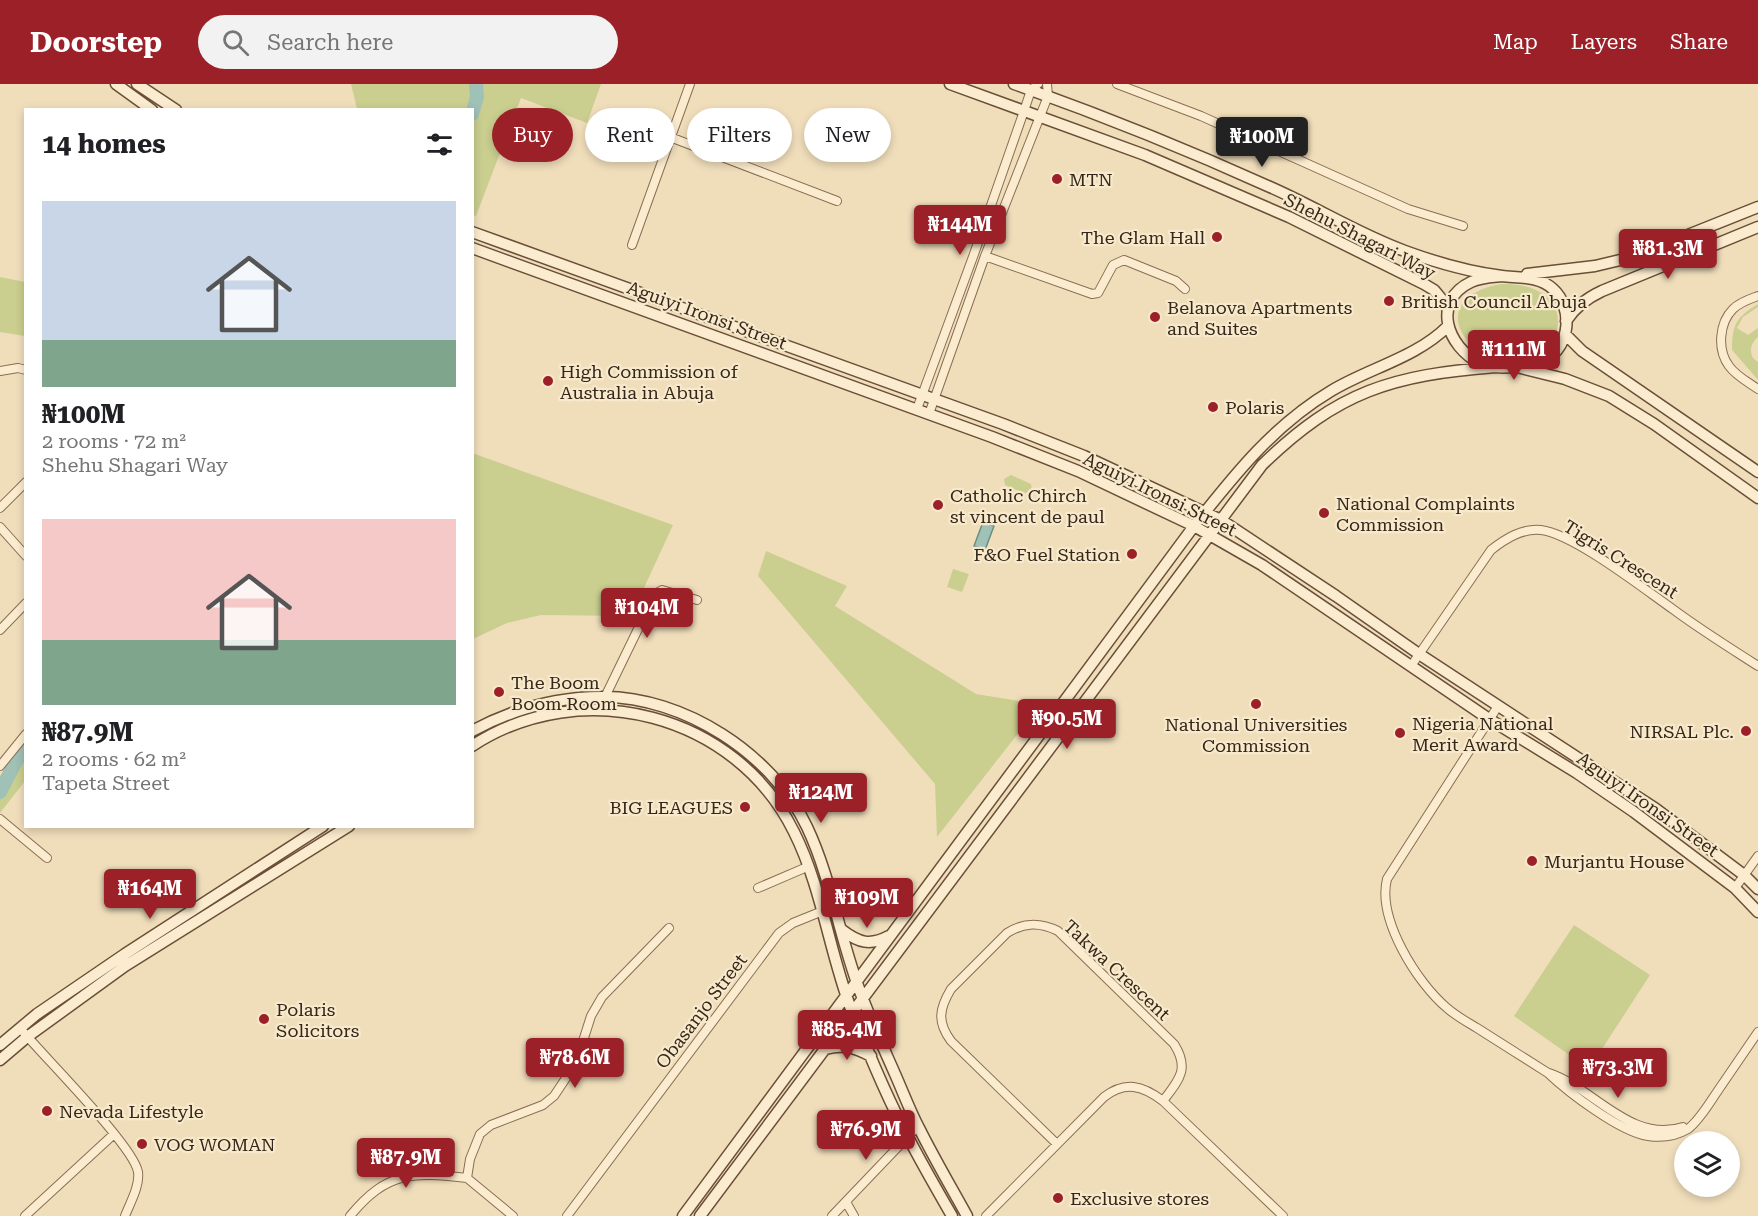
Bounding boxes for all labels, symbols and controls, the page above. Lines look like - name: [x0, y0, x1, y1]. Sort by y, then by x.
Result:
- search box: [198, 15, 618, 69]
- text: Doorstep: [30, 26, 162, 59]
- icon: search: [219, 26, 252, 59]
- text: Search here: [267, 30, 393, 55]
- text: Map: [1493, 30, 1538, 54]
- text: Layers: [1571, 30, 1637, 54]
- text: Share: [1670, 30, 1728, 54]
- chip: Buy: [492, 108, 573, 162]
- chip: Rent: [585, 108, 675, 162]
- chip: Filters: [687, 108, 792, 162]
- chip: New: [804, 108, 891, 162]
- pin: ₦100M: [1220, 117, 1304, 168]
- text: ₦100M: [1230, 124, 1294, 148]
- icon: filters: [423, 128, 456, 161]
- text: 14 homes: [42, 129, 166, 159]
- place label: MTN: [1069, 169, 1113, 190]
- marker: MTN: [1050, 172, 1064, 186]
- street label: Shehu Shagari Way: [1281, 189, 1440, 283]
- pin: ₦144M: [918, 205, 1002, 256]
- text: ₦144M: [928, 212, 992, 236]
- place label: The Glam Hall: [1081, 227, 1205, 248]
- pin: ₦81.3M: [1619, 229, 1717, 280]
- marker: The Glam Hall: [1210, 230, 1224, 244]
- text: ₦81.3M: [1633, 236, 1703, 260]
- icon: home: [195, 240, 303, 348]
- street label: Aguiyi Ironsi Street: [624, 276, 790, 354]
- place label: British Council Abuja: [1401, 291, 1587, 312]
- marker: British Council Abuja: [1382, 294, 1396, 308]
- place label: Belanova Apartments and Suites: [1167, 297, 1352, 339]
- marker: Belanova Apartments and Suites: [1148, 310, 1162, 324]
- pin: ₦111M: [1472, 330, 1556, 381]
- text: ₦111M: [1482, 337, 1546, 361]
- place label: High Commission of Australia in Abuja: [560, 361, 739, 403]
- marker: High Commission of Australia in Abuja: [541, 374, 555, 388]
- place label: Polaris: [1225, 397, 1284, 418]
- text: ₦100M: [42, 399, 125, 429]
- marker: Polaris: [1206, 400, 1220, 414]
- text: 2 rooms · 72 m²: [42, 429, 186, 453]
- street label: Aguiyi Ironsi Street: [1080, 448, 1240, 540]
- text: Shehu Shagari Way: [42, 453, 228, 477]
- place label: Catholic Chirch st vincent de paul: [950, 485, 1105, 527]
- place label: National Complaints Commission: [1336, 493, 1515, 535]
- marker: Catholic Chirch st vincent de paul: [931, 498, 945, 512]
- marker: National Complaints Commission: [1317, 506, 1331, 520]
- street label: Tigris Crescent: [1560, 515, 1682, 603]
- place label: F&O Fuel Station: [973, 544, 1120, 565]
- marker: F&O Fuel Station: [1125, 547, 1139, 561]
- icon: home: [195, 558, 303, 666]
- pin: ₦104M: [605, 588, 689, 639]
- text: ₦104M: [615, 595, 679, 619]
- place label: The Boom Boom Room: [511, 672, 617, 714]
- marker: The Boom Boom Room: [492, 685, 506, 699]
- marker: National Universities Commission: [1249, 697, 1263, 711]
- pin: ₦90.5M: [1018, 699, 1116, 750]
- text: ₦90.5M: [1032, 706, 1102, 730]
- place label: Nigeria National Merit Award: [1412, 713, 1554, 755]
- place label: National Universities Commission: [1165, 714, 1347, 756]
- text: ₦87.9M: [42, 717, 134, 747]
- place label: NIRSAL Plc.: [1630, 721, 1734, 742]
- marker: NIRSAL Plc.: [1739, 724, 1753, 738]
- marker: Nigeria National Merit Award: [1393, 726, 1407, 740]
- text: 2 rooms · 62 m²: [42, 747, 186, 771]
- street label: Aguiyi Ironsi Street: [1573, 747, 1723, 861]
- text: Tapeta Street: [42, 771, 170, 795]
- pin: ₦124M: [779, 773, 863, 824]
- text: ₦124M: [789, 780, 853, 804]
- place label: BIG LEAGUES: [609, 797, 733, 818]
- marker: BIG LEAGUES: [738, 800, 752, 814]
- place label: Murjantu House: [1544, 851, 1684, 872]
- marker: Murjantu House: [1525, 854, 1539, 868]
- pin: ₦164M: [108, 869, 192, 920]
- text: ₦164M: [118, 876, 182, 900]
- pin: ₦109M: [825, 878, 909, 929]
- text: ₦109M: [835, 885, 899, 909]
- street label: Takwa Crescent: [1060, 915, 1175, 1025]
- street label: Obasanjo Street: [651, 949, 751, 1072]
- place label: Polaris Solicitors: [276, 999, 359, 1041]
- pin: ₦85.4M: [798, 1010, 896, 1061]
- marker: Polaris Solicitors: [257, 1012, 271, 1026]
- text: ₦85.4M: [812, 1017, 882, 1041]
- pin: ₦78.6M: [526, 1038, 624, 1089]
- text: ₦78.6M: [540, 1045, 610, 1069]
- pin: ₦73.3M: [1569, 1048, 1667, 1099]
- text: ₦73.3M: [1583, 1055, 1653, 1079]
- place label: Nevada Lifestyle: [59, 1101, 204, 1122]
- marker: Nevada Lifestyle: [40, 1104, 54, 1118]
- pin: ₦76.9M: [817, 1110, 915, 1161]
- text: ₦76.9M: [831, 1117, 901, 1141]
- map controls: [1674, 1131, 1740, 1197]
- button: layers: [1674, 1131, 1740, 1197]
- place label: VOG WOMAN: [154, 1134, 275, 1155]
- marker: VOG WOMAN: [135, 1137, 149, 1151]
- pin: ₦87.9M: [357, 1138, 455, 1189]
- text: ₦87.9M: [371, 1145, 441, 1169]
- place label: Exclusive stores: [1070, 1188, 1209, 1209]
- marker: Exclusive stores: [1051, 1191, 1065, 1205]

